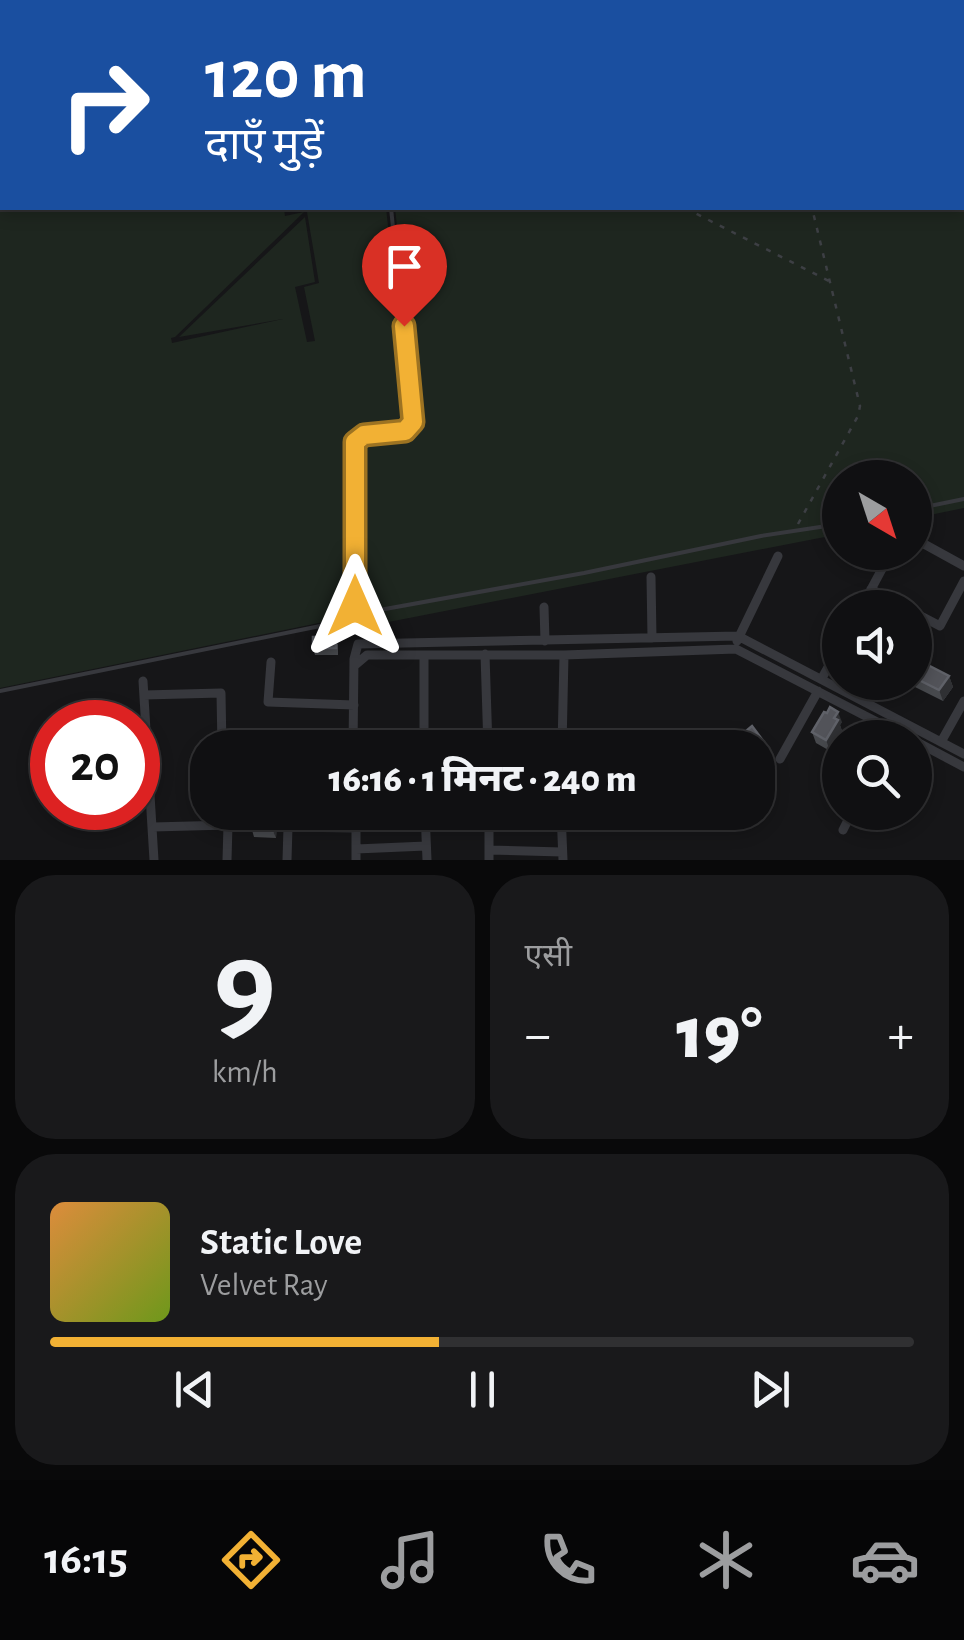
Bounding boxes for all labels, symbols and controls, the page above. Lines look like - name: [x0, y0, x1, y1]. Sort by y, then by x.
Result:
- icon: right: [40, 40, 170, 170]
- text: 120 m: [205, 41, 367, 111]
- text: दाएँ मुड़ें: [205, 123, 324, 168]
- pin: [362, 224, 447, 327]
- icon: arrive: [377, 239, 432, 294]
- north arrow: [822, 460, 932, 570]
- map controls: [822, 460, 932, 830]
- position arrow: [303, 554, 407, 658]
- button: sound: [822, 590, 932, 700]
- speed limit sign: 20: [30, 700, 160, 830]
- button: search: [822, 720, 932, 830]
- text: 16:16 · 1 मिनट · 240 m: [328, 761, 637, 799]
- text: 9: [213, 923, 276, 1053]
- text: एसी: [525, 940, 572, 972]
- text: 19°: [676, 997, 762, 1072]
- text: −: [525, 1008, 551, 1063]
- text: +: [888, 1008, 914, 1063]
- text: km/h: [212, 1056, 278, 1088]
- text: Static Love: [200, 1224, 362, 1262]
- text: Velvet Ray: [200, 1269, 328, 1301]
- icon: previous: [167, 1362, 222, 1417]
- icon: pause: [455, 1362, 510, 1417]
- icon: next: [743, 1362, 798, 1417]
- icon: directions: [216, 1525, 286, 1595]
- icon: music: [375, 1525, 445, 1595]
- icon: phone: [533, 1525, 603, 1595]
- icon: climate: [691, 1525, 761, 1595]
- icon: car: [850, 1525, 920, 1595]
- text: 16:15: [44, 1537, 128, 1582]

